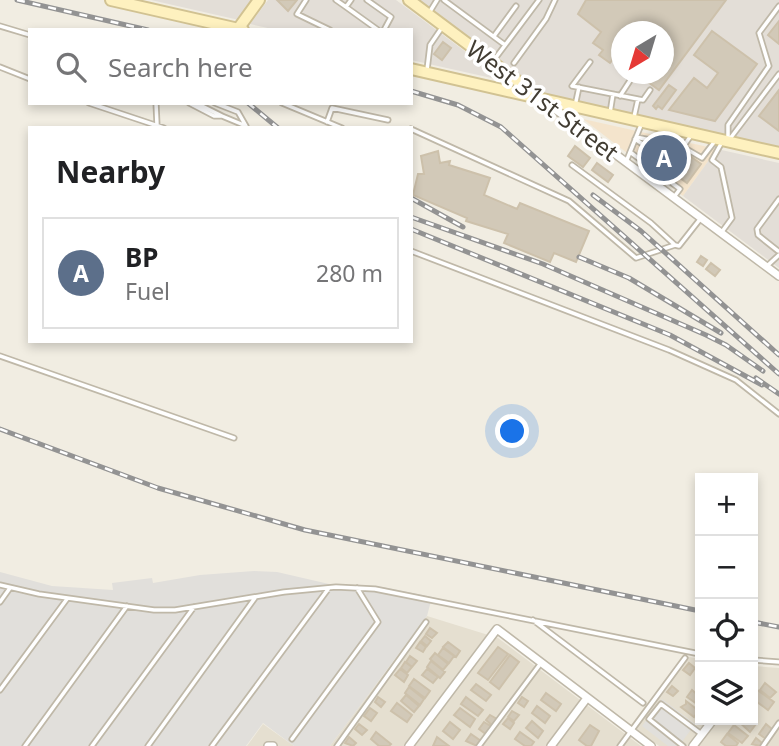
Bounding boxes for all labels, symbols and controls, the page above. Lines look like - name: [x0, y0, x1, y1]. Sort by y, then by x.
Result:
- north arrow: [611, 21, 674, 84]
- search box: [28, 28, 413, 105]
- street label: West 31st Street: [460, 32, 626, 168]
- icon: search: [52, 48, 90, 86]
- text: Search here: [108, 49, 253, 85]
- pin: A: [641, 132, 687, 184]
- text: Nearby: [56, 151, 165, 192]
- text: BP: [125, 239, 158, 275]
- text: A: [73, 257, 89, 289]
- text: 280 m: [316, 257, 383, 289]
- text: Fuel: [125, 275, 170, 307]
- your location: [495, 414, 529, 448]
- map controls: [695, 473, 758, 725]
- button: +: [695, 473, 758, 536]
- button: −: [695, 536, 758, 599]
- button: locate: [695, 599, 758, 662]
- button: layers: [695, 662, 758, 725]

